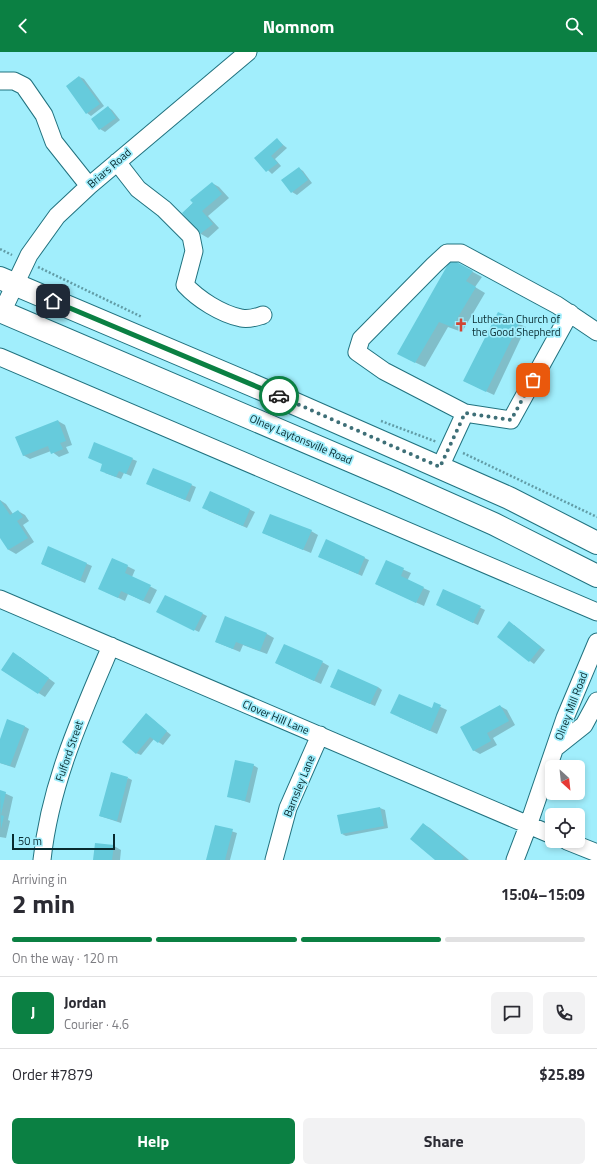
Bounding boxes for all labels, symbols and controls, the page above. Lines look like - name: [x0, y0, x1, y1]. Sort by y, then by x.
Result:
- text: Nomnom: [263, 13, 334, 40]
- icon: back: [12, 15, 34, 37]
- icon: search: [563, 15, 585, 37]
- street label: Briars Road: [83, 144, 135, 192]
- pin: [36, 284, 70, 318]
- icon: home: [42, 290, 64, 312]
- place label: Lutheran Church of the Good Shepherd: [472, 311, 561, 340]
- church icon: Lutheran Church of the Good Shepherd: [453, 317, 469, 333]
- pin: [516, 363, 550, 397]
- icon: bag: [522, 369, 544, 391]
- courier: [259, 376, 299, 416]
- icon: car: [268, 385, 290, 407]
- street label: Olney Laytonsville Road: [247, 410, 355, 468]
- street label: Olney Mill Road: [551, 669, 591, 742]
- street label: Clover Hill Lane: [240, 696, 312, 738]
- street label: Fulford Street: [51, 718, 87, 784]
- street label: Barnsley Lane: [279, 752, 319, 819]
- north arrow: [545, 760, 585, 800]
- map controls: [545, 760, 585, 848]
- button: locate: [545, 808, 585, 848]
- scale bar: [12, 832, 115, 851]
- text: 50 m: [18, 833, 42, 849]
- text: Arriving in: [12, 869, 67, 889]
- text: 15:04–15:09: [501, 883, 585, 906]
- text: 2 min: [12, 884, 75, 923]
- text: On the way · 120 m: [12, 948, 118, 968]
- text: Jordan: [64, 991, 106, 1014]
- button: chat: [491, 992, 533, 1034]
- button: phone: [543, 992, 585, 1034]
- text: J: [31, 1001, 35, 1024]
- text: Courier · 4.6: [64, 1014, 129, 1034]
- text: Order #7879: [12, 1063, 93, 1086]
- text: $25.89: [539, 1063, 585, 1086]
- button: Help: [12, 1118, 295, 1164]
- button: Share: [303, 1118, 585, 1164]

